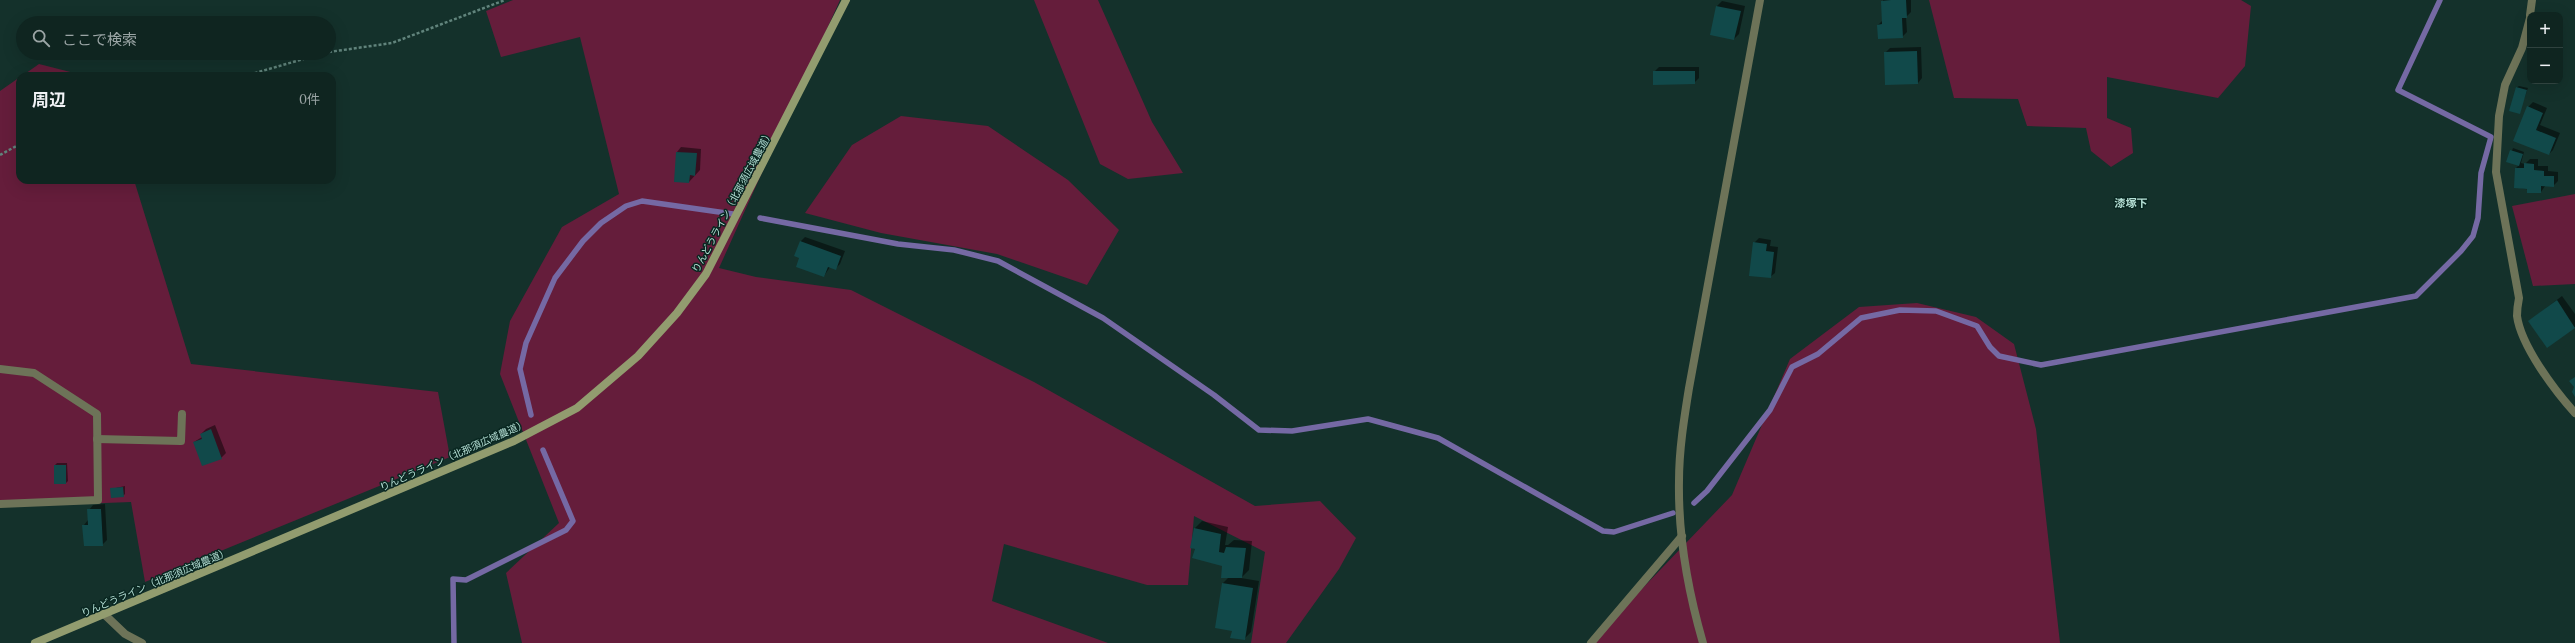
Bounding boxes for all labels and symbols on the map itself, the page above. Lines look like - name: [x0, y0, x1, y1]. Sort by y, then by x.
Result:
- street label: りんどうライン（北那須広域農道）: [689, 128, 776, 275]
- district label: 漆塚下: [2115, 196, 2148, 210]
- street label: りんどうライン（北那須広域農道）: [378, 417, 529, 494]
- street label: りんどうライン（北那須広域農道）: [79, 545, 231, 620]

